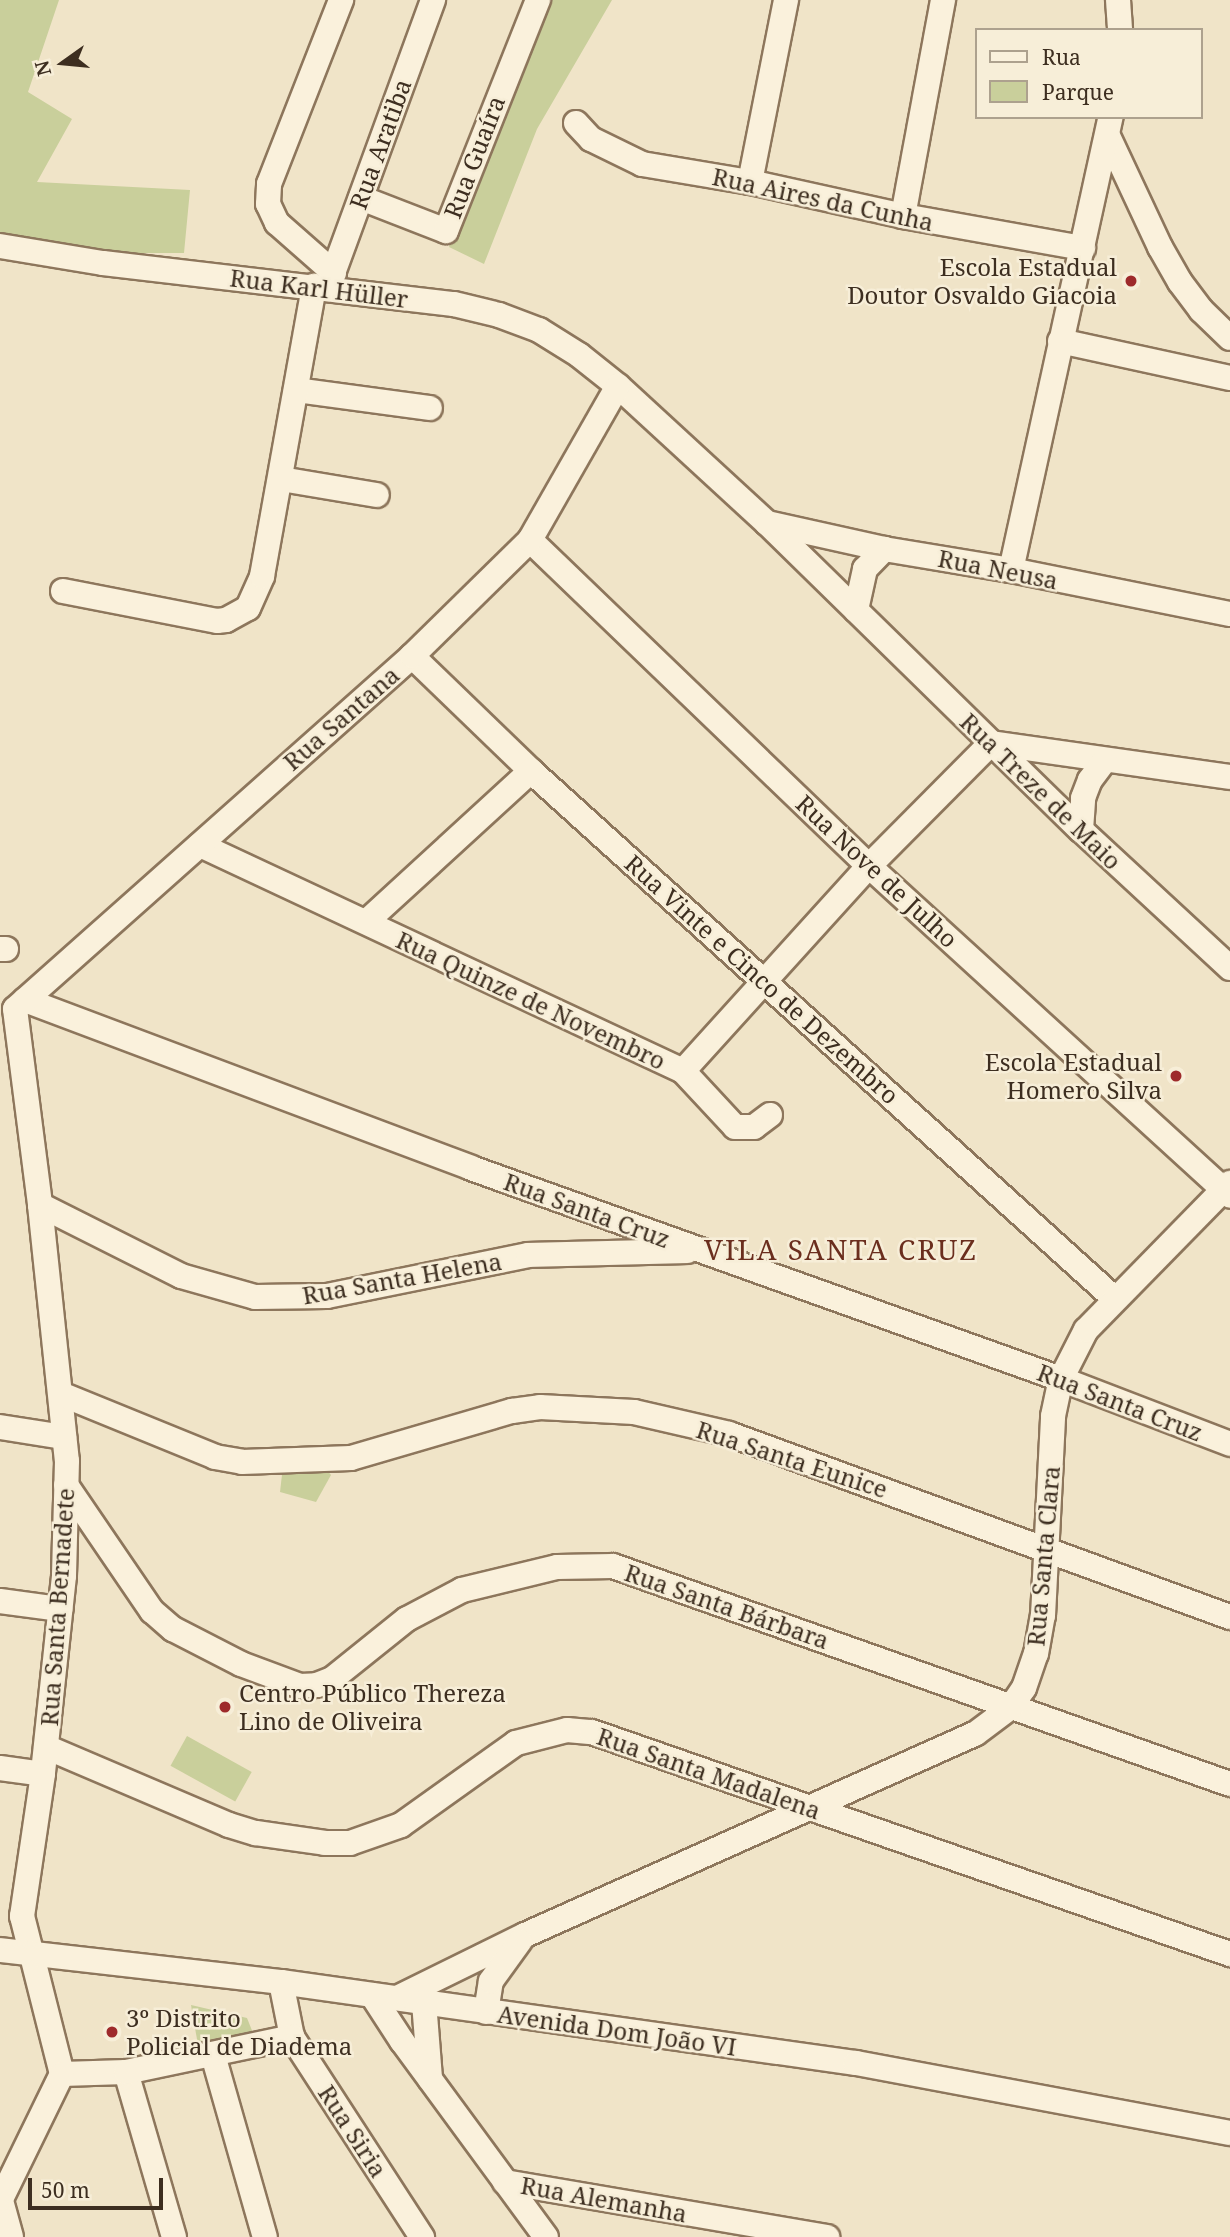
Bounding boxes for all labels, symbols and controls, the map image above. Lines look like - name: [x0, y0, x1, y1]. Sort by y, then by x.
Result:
- north arrow: [28, 28, 98, 98]
- legend: [974, 28, 1202, 119]
- text: Rua: [1042, 43, 1081, 71]
- text: N: [28, 58, 57, 79]
- street label: Rua Aratiba: [343, 75, 417, 213]
- text: Parque: [1042, 78, 1114, 106]
- street label: Rua Guaíra: [438, 92, 510, 222]
- street label: Rua Aires da Cunha: [710, 161, 936, 237]
- place label: Escola Estadual Doutor Osvaldo Giacoia: [847, 253, 1117, 309]
- street label: Rua Karl Hüller: [228, 263, 410, 313]
- marker: Escola Estadual Doutor Osvaldo Giacoia: [1123, 273, 1139, 289]
- street label: Rua Neusa: [936, 543, 1060, 595]
- street label: Rua Santana: [277, 660, 405, 776]
- street label: Rua Treze de Maio: [955, 707, 1127, 875]
- street label: Rua Nove de Julho: [790, 789, 964, 953]
- street label: Rua Vinte e Cinco de Dezembro: [619, 848, 905, 1110]
- street label: Rua Quinze de Novembro: [392, 925, 670, 1075]
- place label: Escola Estadual Homero Silva: [985, 1048, 1162, 1104]
- marker: Escola Estadual Homero Silva: [1168, 1068, 1184, 1084]
- street label: Rua Santa Cruz: [500, 1167, 674, 1253]
- district label: VILA SANTA CRUZ: [706, 1232, 976, 1266]
- street label: Rua Santa Helena: [300, 1246, 504, 1310]
- street label: Rua Santa Cruz: [1033, 1357, 1207, 1447]
- street label: Rua Santa Eunice: [693, 1415, 891, 1503]
- street label: Rua Santa Clara: [1021, 1465, 1065, 1647]
- street label: Rua Santa Bernadete: [34, 1487, 80, 1727]
- street label: Rua Santa Bárbara: [621, 1558, 833, 1654]
- place label: Centro Público Thereza Lino de Oliveira: [239, 1679, 506, 1735]
- marker: Centro Público Thereza Lino de Oliveira: [217, 1699, 233, 1715]
- street label: Rua Santa Madalena: [593, 1721, 825, 1825]
- street label: Avenida Dom João VI: [496, 1999, 738, 2061]
- place label: 3º Distrito Policial de Diadema: [126, 2004, 352, 2060]
- marker: 3º Distrito Policial de Diadema: [104, 2024, 120, 2040]
- street label: Rua Siria: [313, 2080, 393, 2182]
- scale bar: [32, 2164, 166, 2208]
- street label: Rua Alemanha: [519, 2170, 689, 2228]
- text: 50 m: [41, 2176, 90, 2204]

